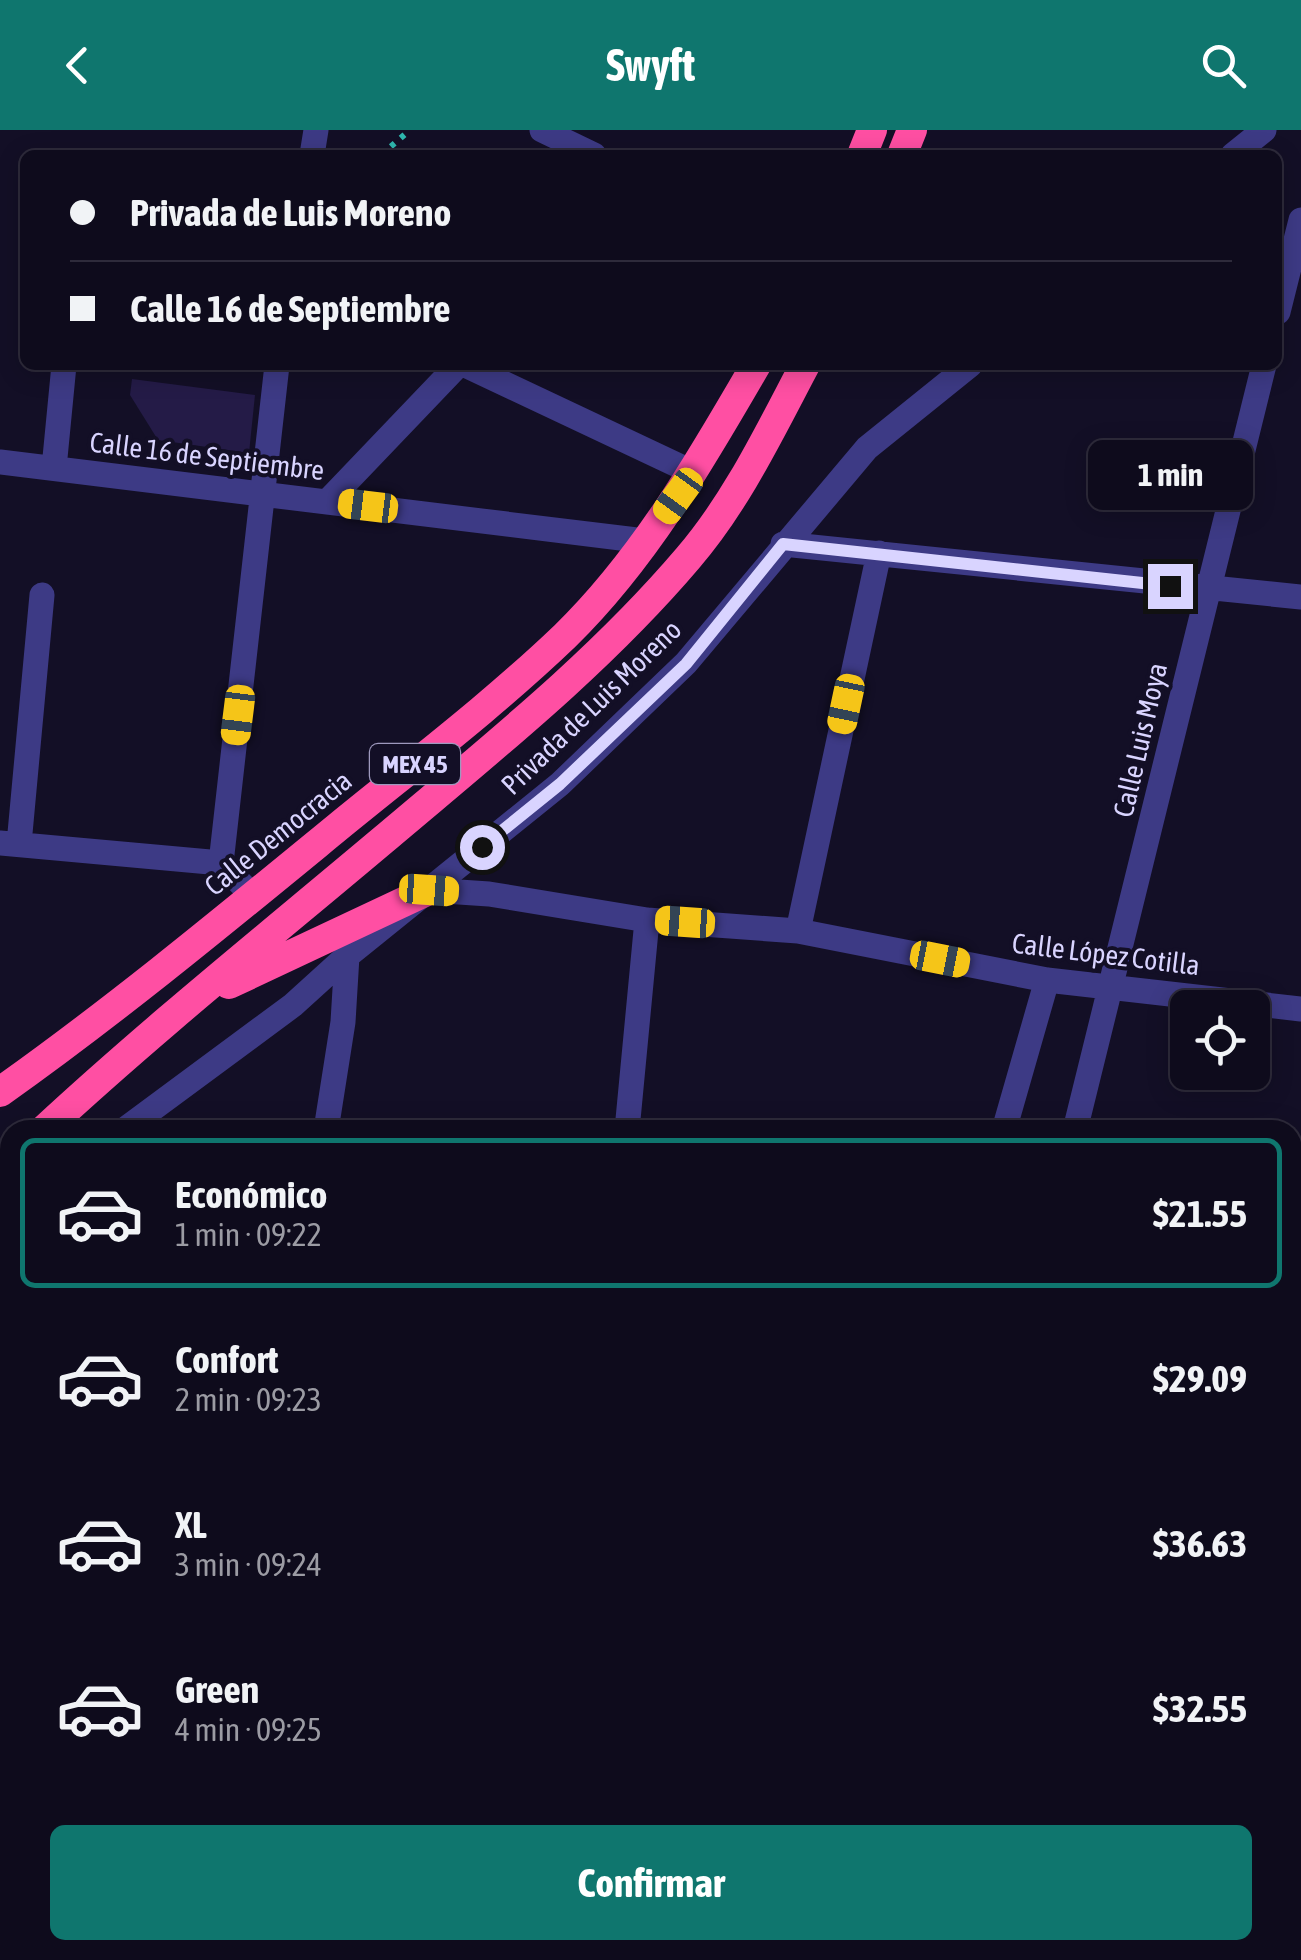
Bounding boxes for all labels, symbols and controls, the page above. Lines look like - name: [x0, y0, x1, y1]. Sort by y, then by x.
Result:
- icon: back: [50, 38, 105, 93]
- icon: search: [1196, 38, 1251, 93]
- text: Swyft: [606, 39, 695, 91]
- text: Privada de Luis Moreno: [130, 191, 451, 234]
- text: Calle 16 de Septiembre: [130, 287, 450, 330]
- street label: Calle 16 de Septiembre: [88, 426, 326, 486]
- callout: 1 min: [1088, 441, 1252, 511]
- text: 1 min: [1138, 456, 1203, 493]
- car: [648, 463, 708, 529]
- car: [336, 487, 400, 525]
- route end: [1148, 564, 1193, 609]
- street label: Privada de Luis Moreno: [495, 613, 687, 801]
- street label: Calle Luis Moya: [1107, 660, 1173, 820]
- car: [825, 672, 867, 736]
- car: [219, 683, 257, 747]
- road number: MEX 45: [370, 744, 460, 784]
- street label: Calle Democracia: [198, 764, 358, 902]
- route start: [460, 825, 505, 870]
- car: [398, 873, 460, 907]
- car: [654, 905, 716, 939]
- street label: Calle López Cotilla: [1010, 927, 1202, 981]
- car: [908, 939, 972, 979]
- map controls: [1170, 990, 1270, 1090]
- button: locate: [1170, 990, 1270, 1090]
- icon: car: [55, 1168, 145, 1258]
- text: Económico: [175, 1173, 327, 1216]
- text: $21.55: [1153, 1192, 1247, 1235]
- text: 1 min · 09:22: [175, 1216, 322, 1253]
- icon: car: [55, 1333, 145, 1423]
- text: Confort: [175, 1338, 279, 1381]
- text: $29.09: [1153, 1357, 1247, 1400]
- text: 2 min · 09:23: [175, 1381, 322, 1418]
- icon: car: [55, 1498, 145, 1588]
- text: XL: [175, 1503, 207, 1546]
- text: $36.63: [1153, 1522, 1247, 1565]
- text: 3 min · 09:24: [175, 1546, 322, 1583]
- icon: car: [55, 1663, 145, 1753]
- text: Green: [175, 1668, 259, 1711]
- text: $32.55: [1153, 1687, 1247, 1730]
- text: 4 min · 09:25: [175, 1711, 322, 1748]
- button: Confirmar: [50, 1825, 1252, 1940]

